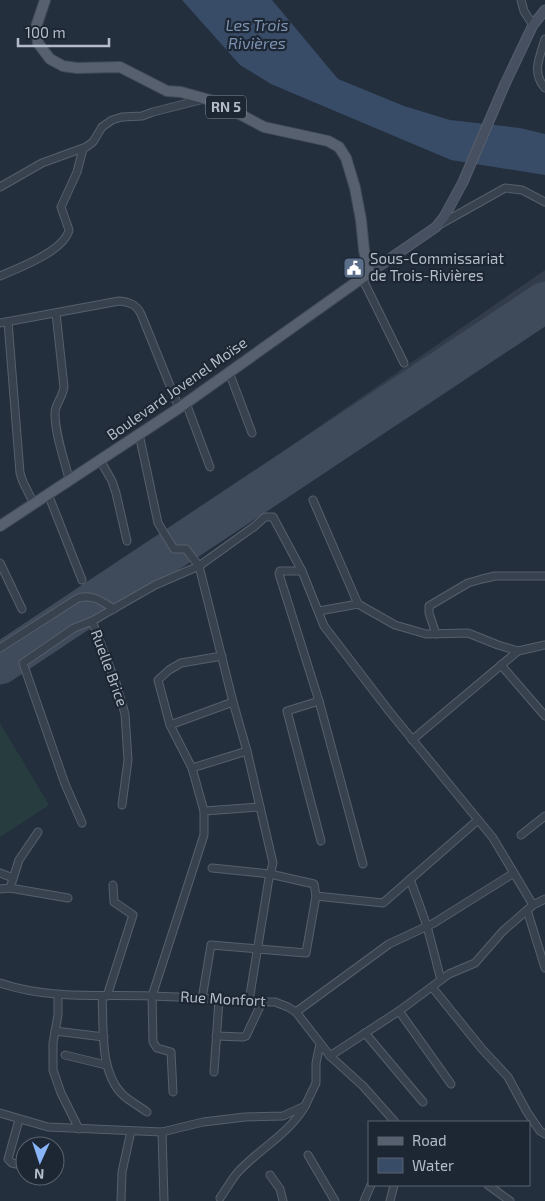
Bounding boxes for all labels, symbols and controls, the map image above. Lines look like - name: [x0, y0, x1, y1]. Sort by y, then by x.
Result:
- scale bar: [18, 15, 109, 47]
- water label: Les Trois Rivières: [225, 15, 289, 52]
- text: 100 m: [25, 23, 66, 41]
- road number: RN 5: [206, 95, 246, 118]
- place label: Sous-Commissariat de Trois-Rivières: [370, 249, 504, 284]
- public building icon: Sous-Commissariat de Trois-Rivières: [342, 256, 366, 280]
- street label: Boulevard Jovenel Moïse: [103, 333, 250, 444]
- street label: Ruelle Brice: [88, 627, 132, 709]
- street label: Rue Monfort: [180, 987, 266, 1009]
- legend: [368, 1121, 530, 1186]
- text: Road: [412, 1131, 447, 1149]
- north arrow: [15, 1136, 65, 1186]
- text: Water: [412, 1156, 454, 1174]
- text: N: [34, 1166, 45, 1183]

